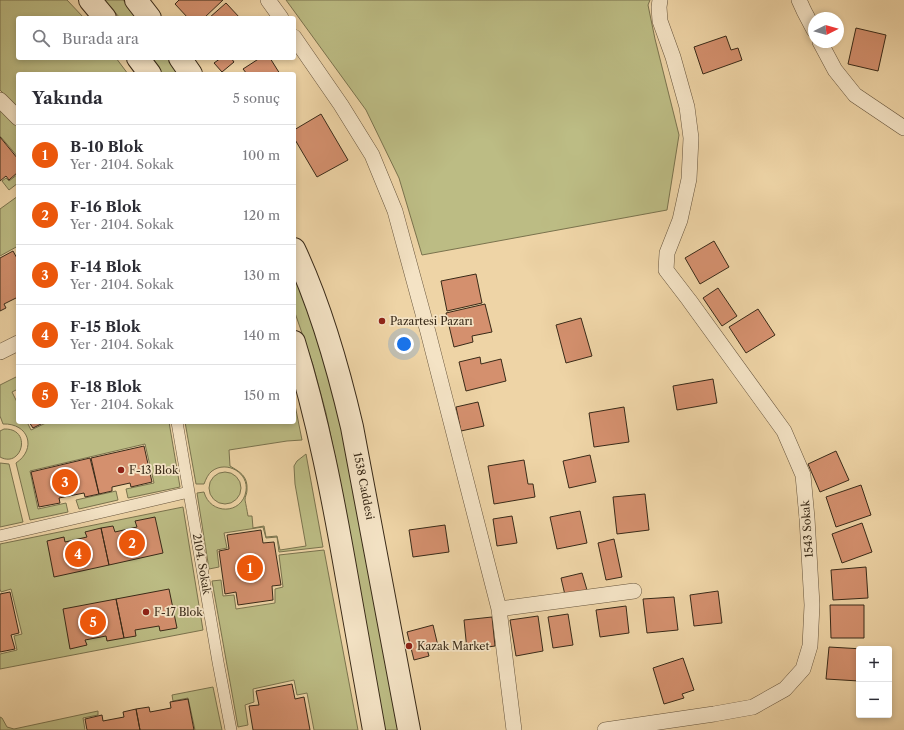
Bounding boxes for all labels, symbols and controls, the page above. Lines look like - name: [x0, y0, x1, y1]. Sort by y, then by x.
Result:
- north arrow: [808, 12, 844, 48]
- search box: [16, 16, 296, 60]
- icon: search: [30, 27, 52, 49]
- text: Burada ara: [62, 29, 139, 48]
- text: Yakında: [32, 88, 103, 108]
- text: 5 sonuç: [233, 90, 280, 106]
- text: B-10 Blok: [70, 137, 143, 156]
- text: 1: [42, 147, 48, 163]
- text: 100 m: [242, 147, 280, 163]
- text: Yer · 2104. Sokak: [70, 156, 174, 172]
- text: F-16 Blok: [70, 197, 141, 216]
- text: 2: [41, 207, 49, 223]
- text: 120 m: [243, 207, 280, 223]
- text: Yer · 2104. Sokak: [70, 216, 174, 232]
- text: F-14 Blok: [70, 257, 141, 276]
- text: 3: [41, 267, 49, 283]
- text: 130 m: [244, 267, 280, 283]
- text: Yer · 2104. Sokak: [70, 276, 174, 292]
- place label: Pazartesi Pazarı: [390, 314, 473, 328]
- marker: Pazartesi Pazarı: [377, 316, 387, 326]
- text: F-15 Blok: [70, 317, 141, 336]
- text: 4: [41, 327, 49, 343]
- text: 140 m: [243, 327, 280, 343]
- your location: [394, 334, 414, 354]
- text: Yer · 2104. Sokak: [70, 336, 174, 352]
- text: F-18 Blok: [70, 377, 142, 396]
- text: 5: [41, 387, 49, 403]
- text: 150 m: [244, 387, 280, 403]
- text: Yer · 2104. Sokak: [70, 396, 174, 412]
- street label: 1538 Caddesi: [351, 451, 377, 521]
- place label: F-13 Blok: [129, 463, 179, 477]
- marker: F-13 Blok: [116, 465, 126, 475]
- pin: 3: [52, 467, 78, 497]
- street label: 1543 Sokak: [798, 499, 816, 558]
- pin: 2: [119, 528, 145, 558]
- street label: 2104. Sokak: [190, 532, 214, 596]
- pin: 4: [65, 539, 91, 569]
- pin: 1: [237, 553, 263, 583]
- place label: F-17 Blok: [154, 605, 203, 619]
- pin: 5: [80, 607, 106, 637]
- marker: F-17 Blok: [141, 607, 151, 617]
- place label: Kazak Market: [417, 639, 489, 653]
- marker: Kazak Market: [404, 641, 414, 651]
- map controls: [856, 646, 892, 718]
- button: +: [856, 646, 892, 682]
- button: −: [856, 682, 892, 718]

